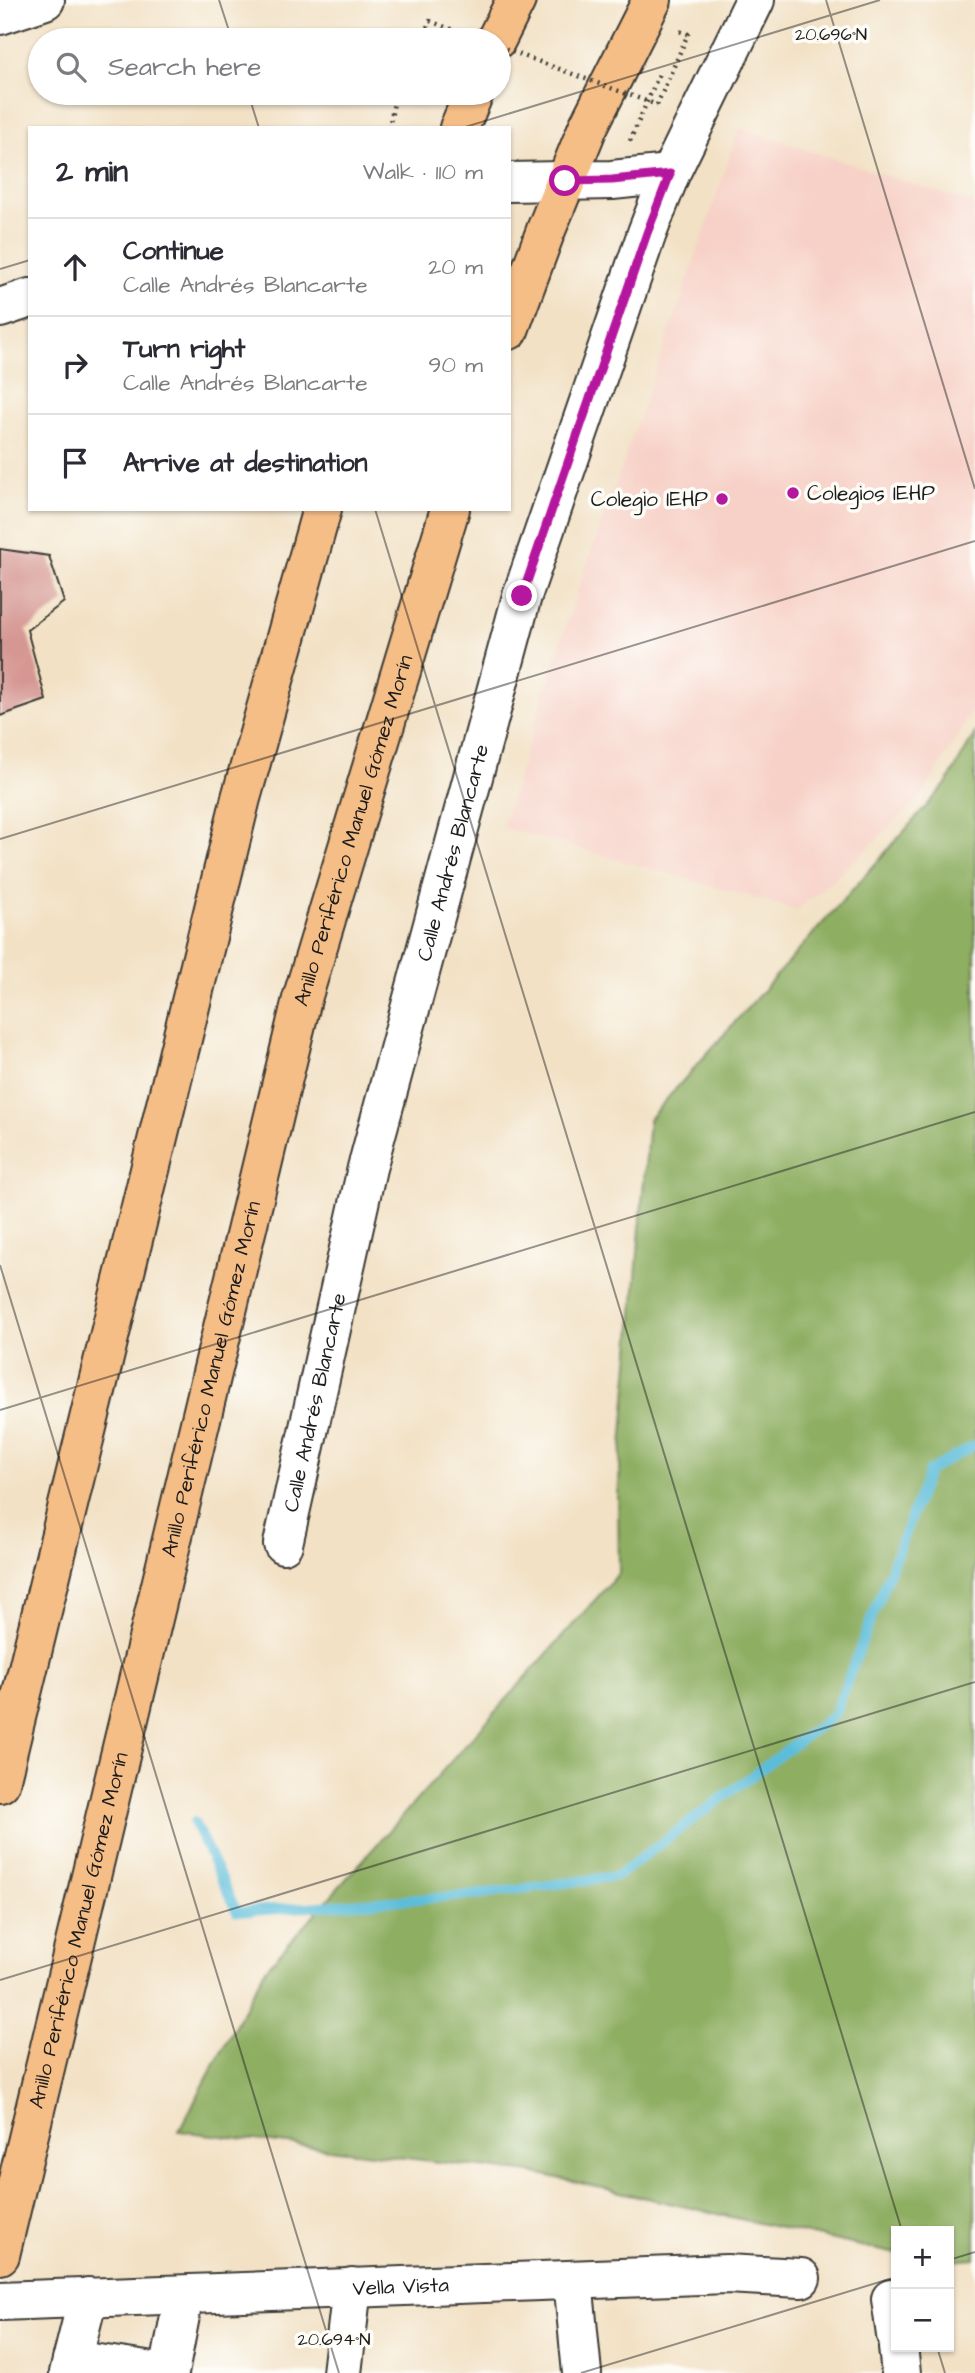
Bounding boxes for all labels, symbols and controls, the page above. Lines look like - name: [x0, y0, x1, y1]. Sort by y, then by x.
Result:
- text: 20.696°N: [795, 22, 867, 47]
- search box: [28, 28, 511, 105]
- icon: search: [52, 48, 90, 86]
- text: Search here: [108, 49, 261, 85]
- text: 2 min: [56, 151, 128, 193]
- text: Walk · 110 m: [363, 156, 483, 188]
- route start: [549, 165, 580, 196]
- text: Continue: [123, 233, 224, 269]
- icon: ahead: [56, 248, 94, 286]
- text: 20 m: [428, 251, 483, 283]
- text: Calle Andrés Blancarte: [123, 269, 368, 301]
- text: Turn right: [123, 331, 245, 367]
- icon: right: [56, 346, 94, 384]
- text: 90 m: [428, 349, 483, 381]
- text: Calle Andrés Blancarte: [123, 367, 368, 399]
- icon: arrive: [56, 444, 94, 482]
- text: Arrive at destination: [123, 445, 368, 481]
- place label: Colegios IEHP: [807, 479, 935, 510]
- place label: Colegio IEHP: [591, 485, 709, 516]
- marker: Colegios IEHP: [785, 485, 801, 501]
- marker: Colegio IEHP: [714, 491, 730, 507]
- route end: [506, 580, 537, 611]
- street label: Anillo Periférico Manuel Gómez Morín: [286, 651, 420, 1009]
- street label: Calle Andrés Blancarte: [409, 741, 496, 964]
- street label: Anillo Periférico Manuel Gómez Morín: [154, 1198, 267, 1560]
- street label: Calle Andrés Blancarte: [276, 1290, 353, 1515]
- street label: Anillo Periférico Manuel Gómez Morín: [21, 1749, 135, 2111]
- map controls: [891, 2226, 954, 2352]
- button: +: [891, 2226, 954, 2289]
- street label: Vella Vista: [352, 2270, 450, 2302]
- button: −: [891, 2289, 954, 2352]
- text: 20.694°N: [297, 2327, 371, 2352]

